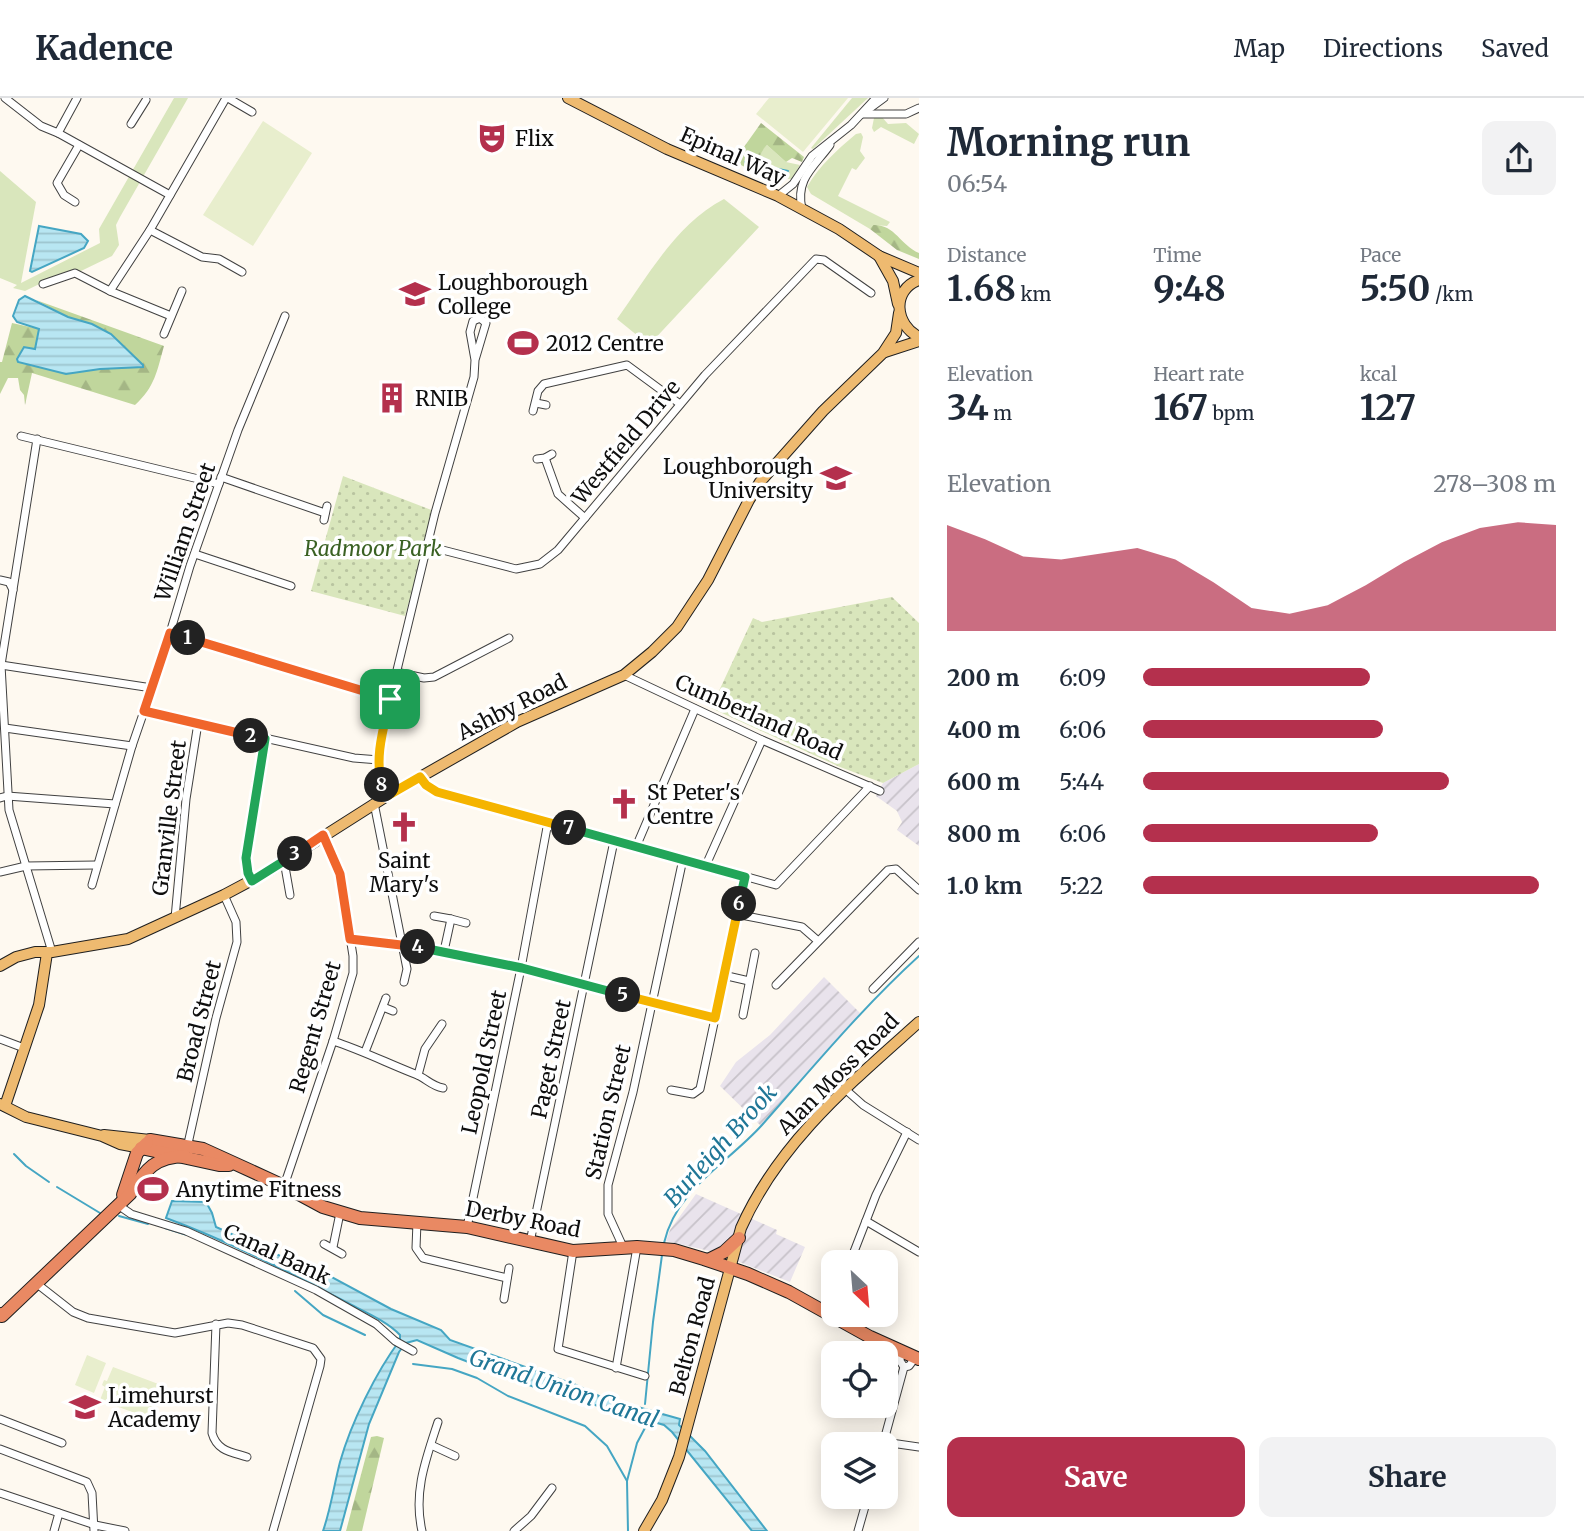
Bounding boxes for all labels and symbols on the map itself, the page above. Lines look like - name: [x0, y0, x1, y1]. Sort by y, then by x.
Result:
- theatre icon: Flix: [475, 121, 509, 155]
- street label: Epinal Way: [676, 121, 791, 192]
- place label: Flix: [515, 125, 554, 152]
- place label: Loughborough College: [438, 269, 588, 320]
- school or university icon: Loughborough College: [398, 277, 432, 311]
- sports icon: 2012 Centre: [506, 326, 540, 360]
- place label: 2012 Centre: [546, 330, 664, 357]
- street label: Westfield Drive: [565, 374, 686, 511]
- building icon: RNIB: [375, 381, 409, 415]
- place label: RNIB: [415, 385, 468, 412]
- place label: Loughborough University: [663, 453, 814, 504]
- street label: William Street: [148, 459, 221, 606]
- school or university icon: Loughborough University: [819, 461, 853, 495]
- park label: Radmoor Park: [304, 535, 442, 562]
- pin: 1: [170, 620, 206, 656]
- street label: Ashby Road: [452, 668, 572, 747]
- street label: Cumberland Road: [671, 668, 847, 766]
- pin: [360, 669, 420, 729]
- pin: 2: [233, 718, 268, 754]
- street label: Granville Street: [146, 739, 192, 897]
- pin: 8: [364, 768, 400, 802]
- place label: St Peter's Centre: [647, 779, 740, 830]
- church icon: St Peter's Centre: [607, 787, 641, 821]
- church icon: Saint Mary's: [387, 810, 421, 844]
- pin: 7: [552, 810, 586, 846]
- pin: 3: [278, 836, 312, 872]
- place label: Saint Mary's: [369, 847, 439, 898]
- pin: 6: [722, 886, 756, 922]
- pin: 4: [400, 930, 436, 964]
- street label: Broad Street: [171, 957, 227, 1085]
- street label: Regent Street: [283, 958, 347, 1096]
- pin: 5: [606, 978, 640, 1012]
- street label: Leopold Street: [456, 988, 512, 1136]
- street label: Paget Street: [525, 997, 577, 1121]
- street label: Alan Moss Road: [771, 1007, 905, 1141]
- street label: Station Street: [579, 1042, 637, 1182]
- water label: Burleigh Brook: [657, 1077, 783, 1212]
- sports icon: Anytime Fitness: [136, 1172, 170, 1206]
- place label: Anytime Fitness: [175, 1176, 342, 1203]
- street label: Derby Road: [463, 1195, 583, 1243]
- street label: Canal Bank: [219, 1217, 335, 1291]
- north arrow: [821, 1250, 898, 1326]
- street label: Belton Road: [663, 1273, 721, 1398]
- water label: Grand Union Canal: [466, 1342, 662, 1434]
- place label: Limehurst Academy: [107, 1382, 213, 1433]
- school or university icon: Limehurst Academy: [68, 1390, 102, 1424]

